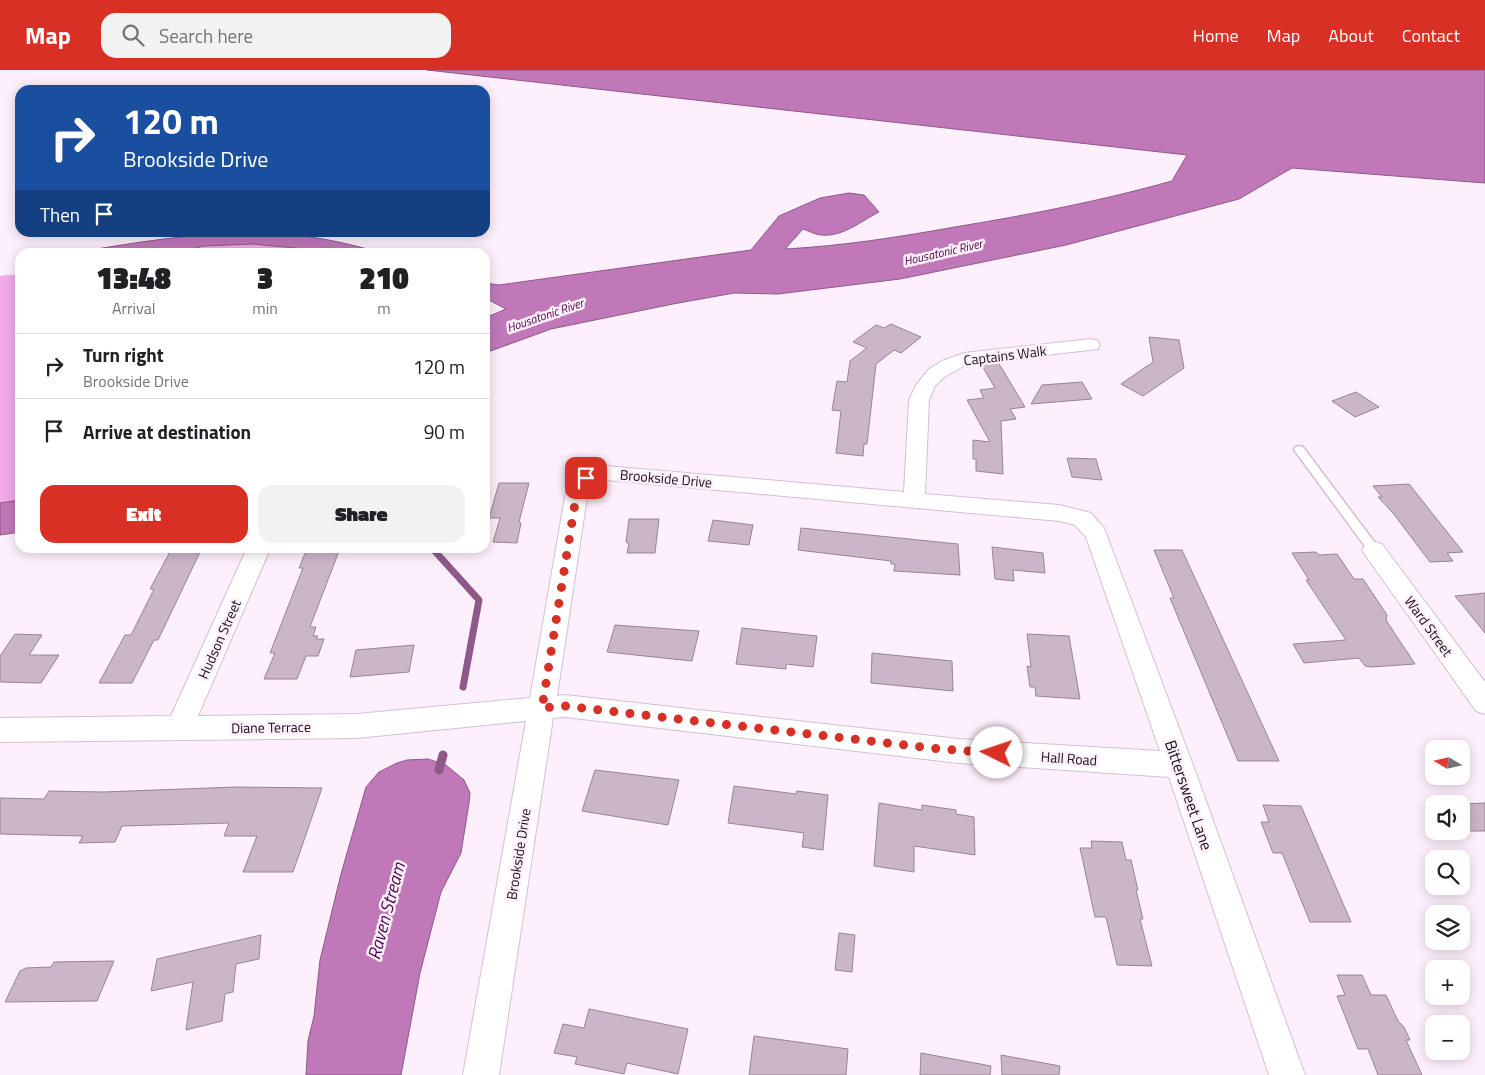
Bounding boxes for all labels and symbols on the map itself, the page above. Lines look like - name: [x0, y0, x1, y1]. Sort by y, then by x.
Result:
- water label: Housatonic River: [902, 233, 986, 270]
- water label: Housatonic River: [504, 292, 588, 337]
- street label: Captains Walk: [962, 339, 1048, 370]
- pin: [565, 457, 607, 499]
- street label: Brookside Drive: [619, 464, 713, 492]
- street label: Ward Street: [1400, 591, 1458, 661]
- street label: Hudson Street: [192, 596, 246, 682]
- street label: Diane Terrace: [231, 716, 311, 738]
- position arrow: [970, 726, 1022, 778]
- street label: Bittersweet Lane: [1159, 737, 1219, 853]
- north arrow: [1425, 740, 1470, 785]
- street label: Hall Road: [1040, 746, 1098, 770]
- street label: Brookside Drive: [500, 807, 536, 901]
- water label: Raven Stream: [360, 858, 412, 963]

